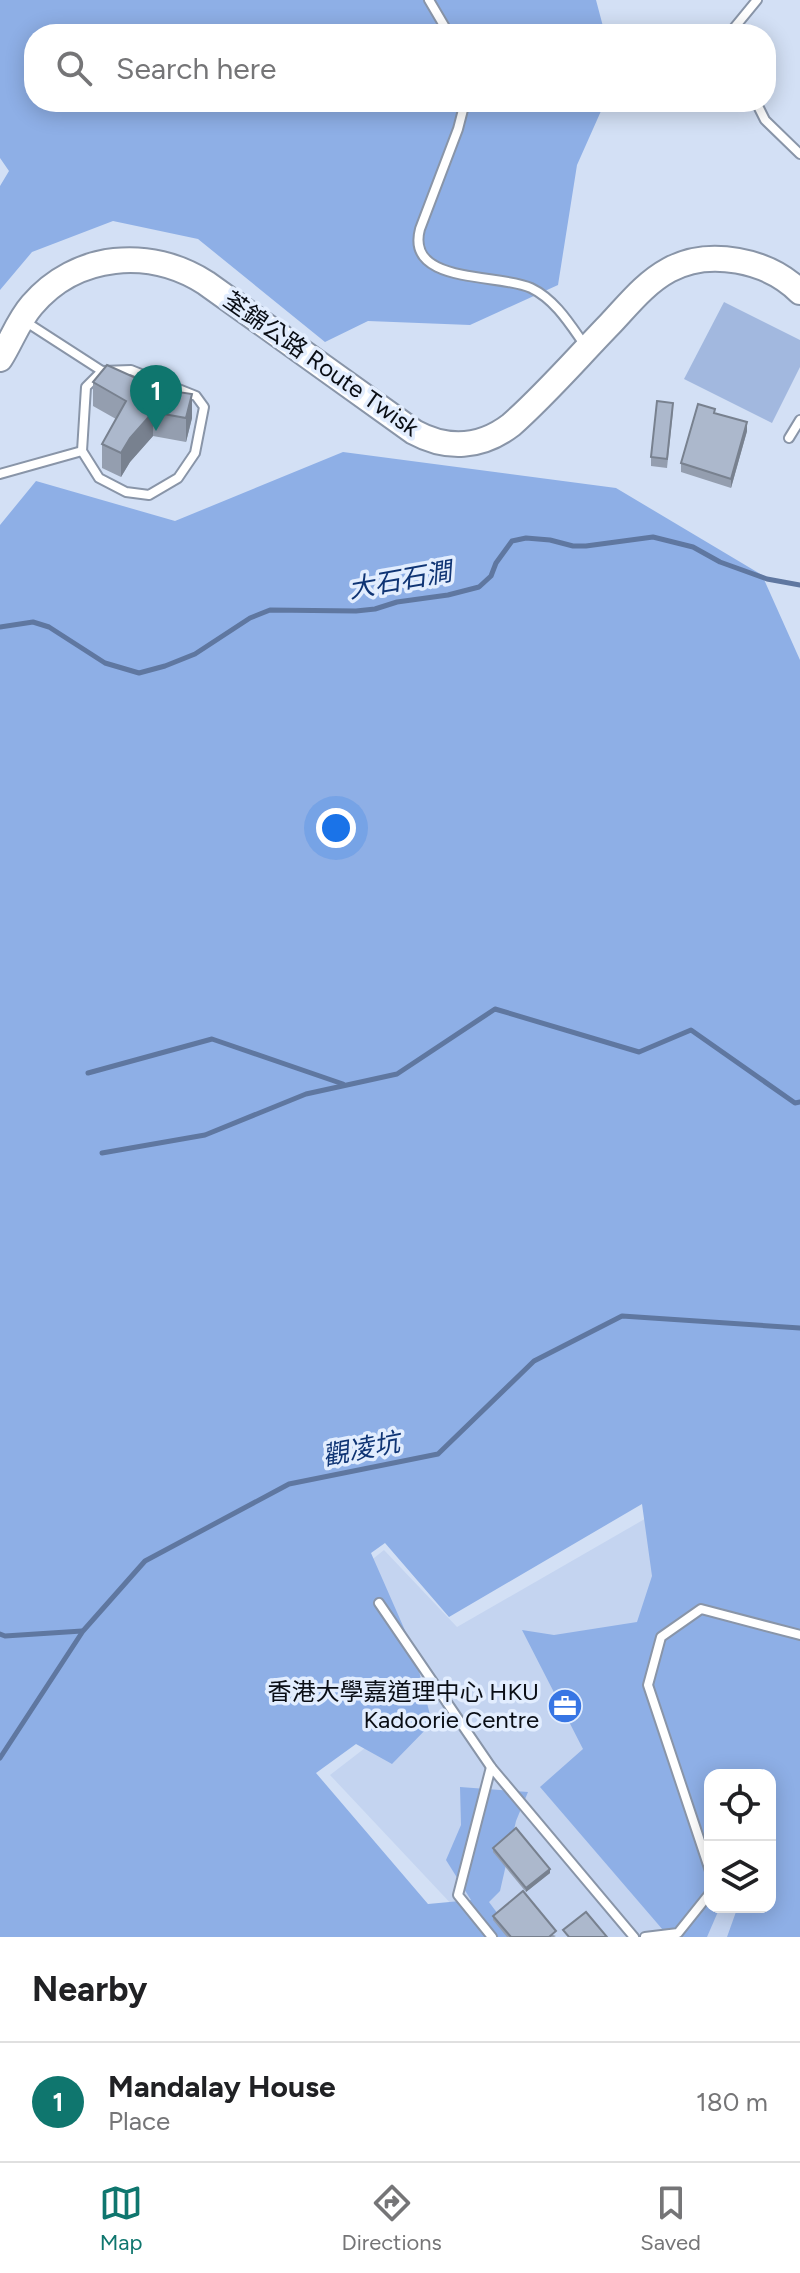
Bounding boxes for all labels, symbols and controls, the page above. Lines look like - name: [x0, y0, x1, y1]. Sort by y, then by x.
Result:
- search box: [24, 24, 776, 112]
- icon: search: [52, 46, 96, 90]
- text: Search here: [116, 50, 276, 87]
- street label: 荃錦公路 Route Twisk: [218, 285, 425, 442]
- pin: 1: [130, 365, 182, 431]
- water label: 大石石澗: [346, 555, 458, 605]
- your location: [316, 808, 356, 848]
- water label: 觀凌坑: [320, 1425, 406, 1472]
- place label: 香港大學嘉道理中心 HKU Kadoorie Centre: [267, 1677, 539, 1734]
- office icon: 香港大學嘉道理中心 HKU Kadoorie Centre: [546, 1687, 584, 1725]
- map controls: [704, 1769, 776, 1913]
- button: locate: [704, 1769, 776, 1841]
- button: layers: [704, 1841, 776, 1913]
- text: Nearby: [32, 1969, 147, 2010]
- text: Mandalay House: [108, 2068, 336, 2105]
- text: 1: [53, 2086, 63, 2118]
- text: 180 m: [696, 2086, 768, 2118]
- text: Place: [108, 2105, 170, 2137]
- tab: Map: [99, 2181, 143, 2256]
- tab: Directions: [342, 2181, 442, 2256]
- tab: Saved: [640, 2181, 701, 2256]

